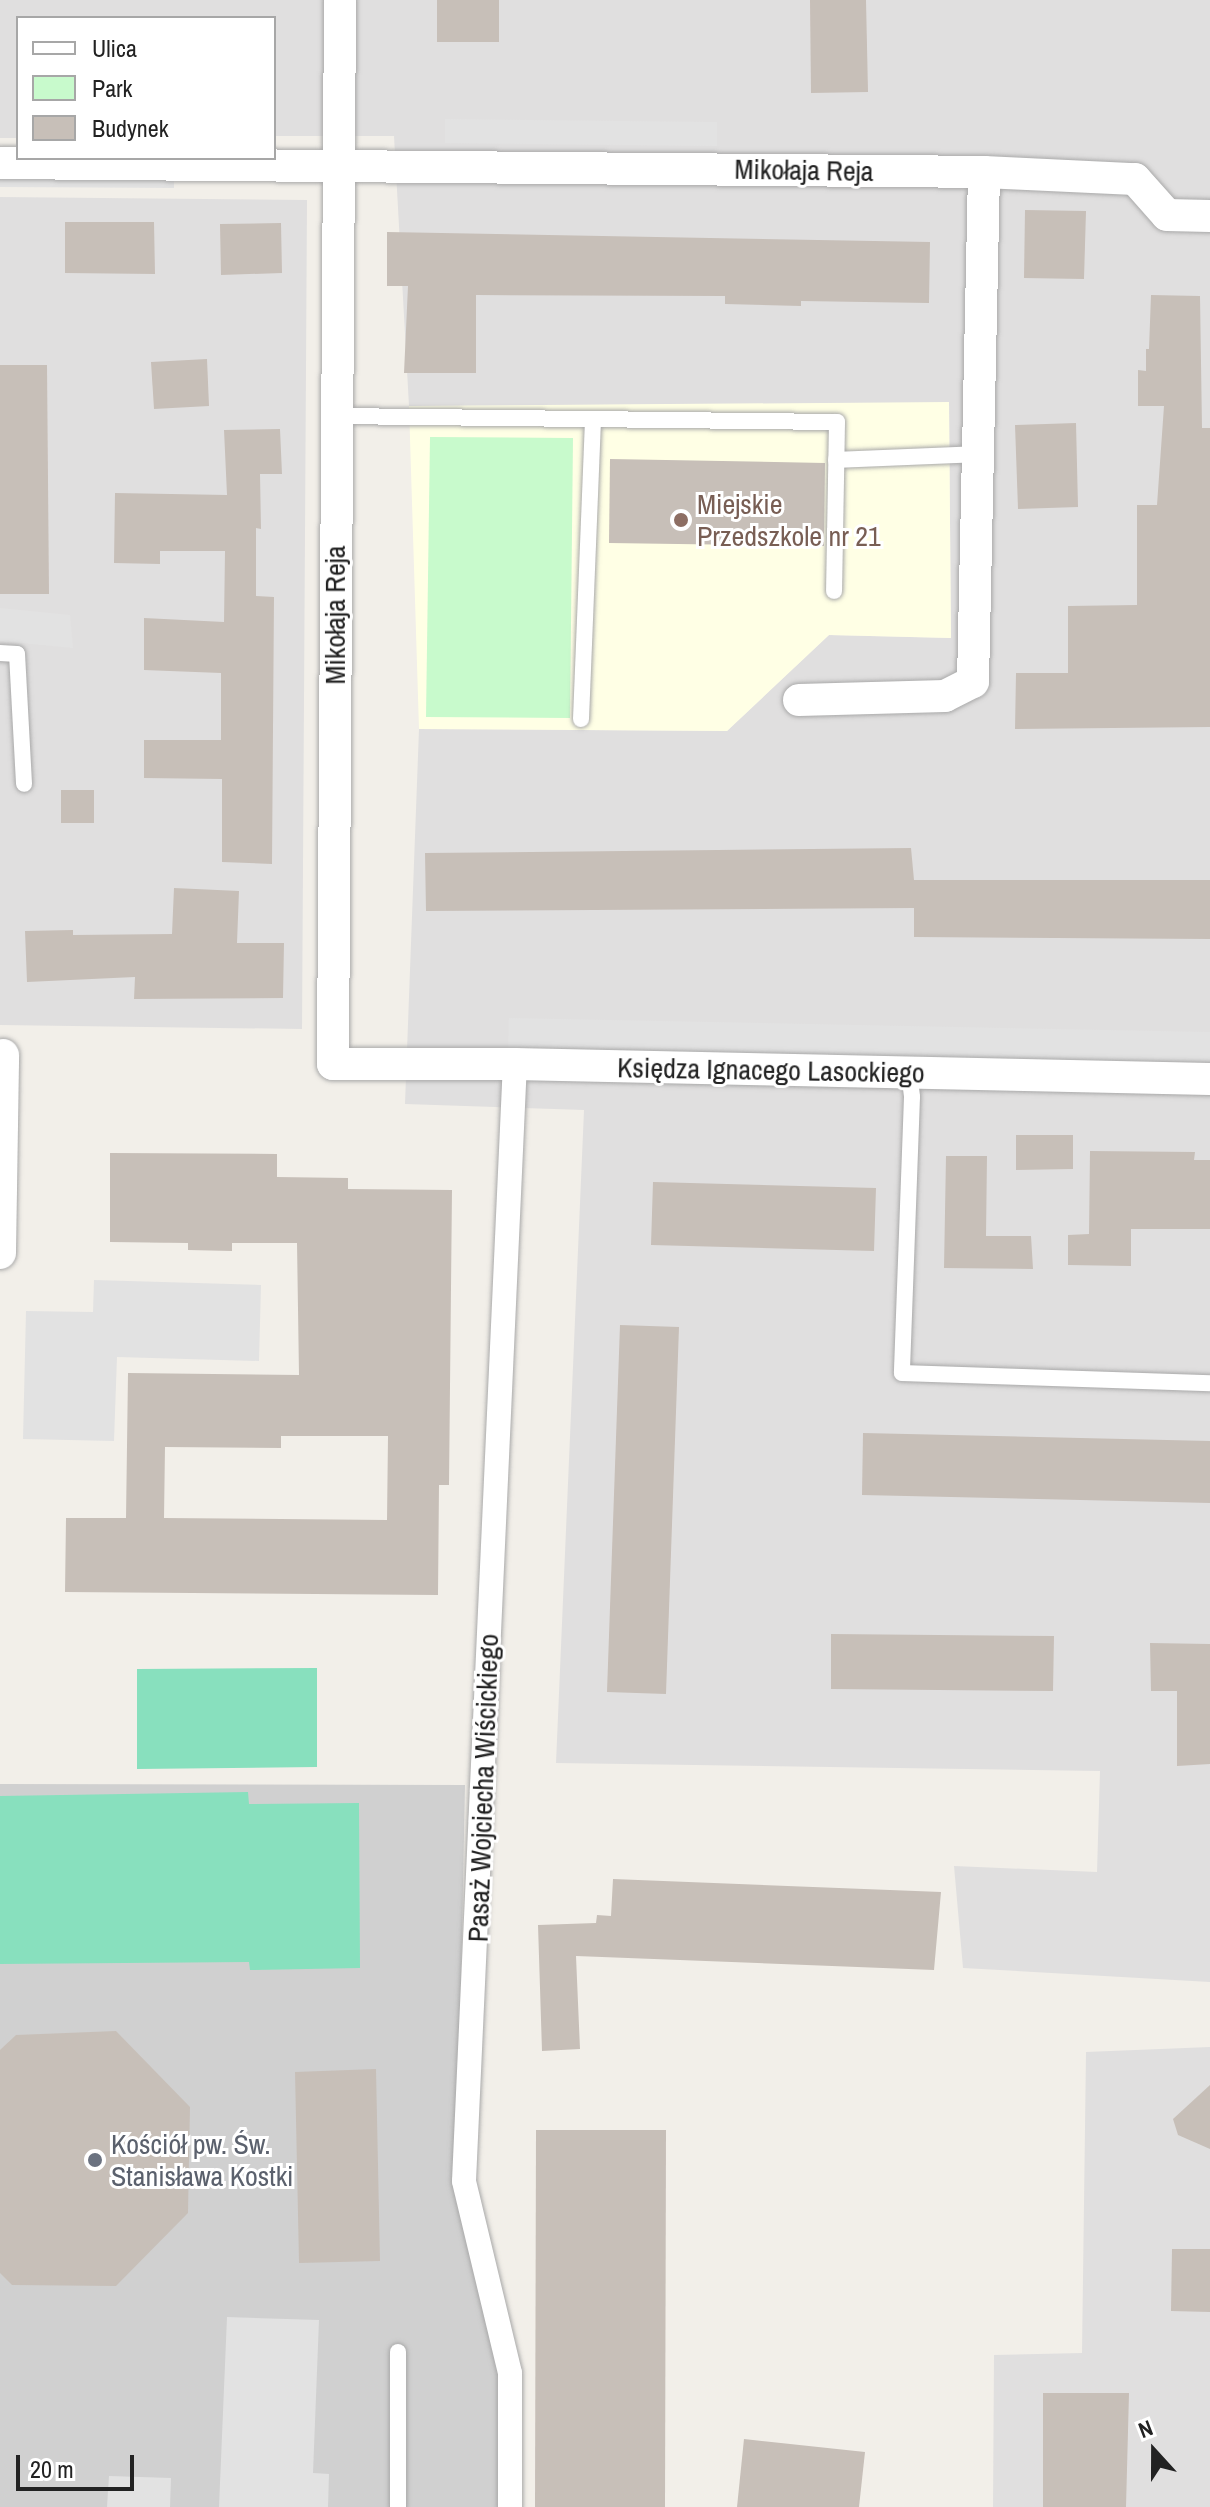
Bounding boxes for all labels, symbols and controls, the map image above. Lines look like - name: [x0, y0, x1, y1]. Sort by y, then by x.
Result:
- legend: [16, 16, 276, 160]
- text: Ulica: [92, 32, 137, 64]
- text: Park: [92, 72, 132, 104]
- text: Budynek: [92, 112, 169, 144]
- street label: Mikołaja Reja: [734, 152, 874, 188]
- place label: Miejskie Przedszkole nr 21: [697, 487, 881, 553]
- marker: Miejskie Przedszkole nr 21: [672, 511, 690, 529]
- street label: Mikołaja Reja: [318, 545, 352, 685]
- street label: Księdza Ignacego Lasockiego: [617, 1051, 925, 1089]
- street label: Pasaż Wojciecha Wiścickiego: [461, 1633, 505, 1943]
- place label: Kościół pw. Św. Stanisława Kostki: [111, 2127, 294, 2193]
- marker: Kościół pw. Św. Stanisława Kostki: [86, 2151, 104, 2169]
- north arrow: [1114, 2411, 1194, 2491]
- text: N: [1134, 2412, 1157, 2445]
- scale bar: [20, 2439, 138, 2489]
- text: 20 m: [30, 2453, 74, 2485]

